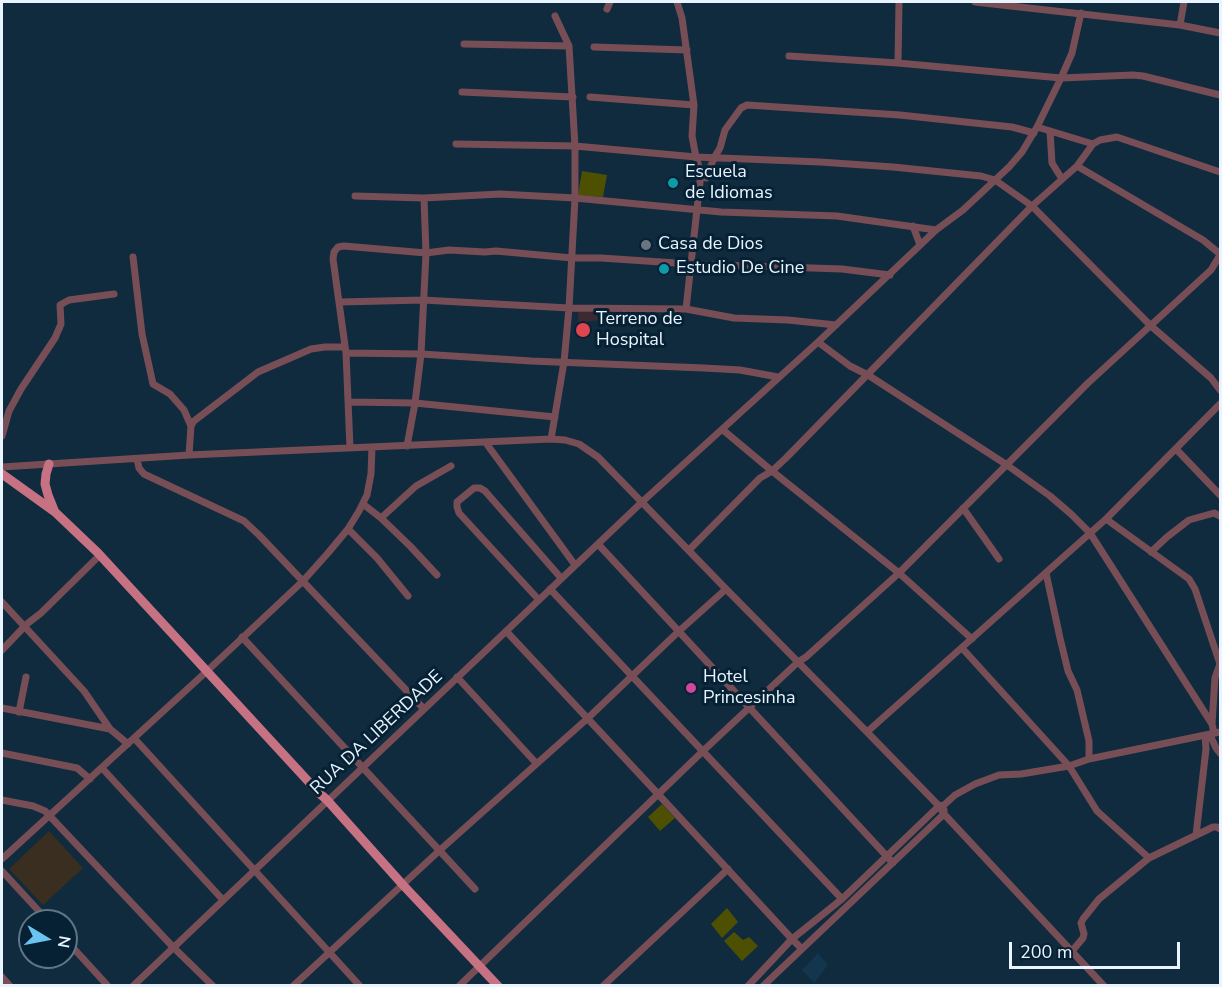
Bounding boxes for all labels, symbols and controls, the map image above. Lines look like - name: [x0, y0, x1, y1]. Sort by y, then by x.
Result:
- place label: Escuela de Idiomas: [685, 162, 773, 204]
- marker: Escuela de Idiomas: [666, 176, 680, 190]
- place label: Casa de Dios: [658, 234, 763, 256]
- marker: Casa de Dios: [639, 238, 653, 252]
- place label: Estudio De Cine: [676, 258, 804, 280]
- marker: Estudio De Cine: [657, 262, 671, 276]
- place label: Terreno de Hospital: [596, 309, 682, 352]
- marker: Terreno de Hospital: [574, 321, 592, 339]
- street label: RUA DA LIBERDADE: [306, 666, 448, 800]
- place label: Hotel Princesinha: [703, 667, 796, 710]
- marker: Hotel Princesinha: [684, 681, 698, 695]
- north arrow: [18, 909, 78, 969]
- scale bar: [1012, 930, 1183, 968]
- text: N: [52, 934, 76, 950]
- text: 200 m: [1020, 940, 1072, 964]

